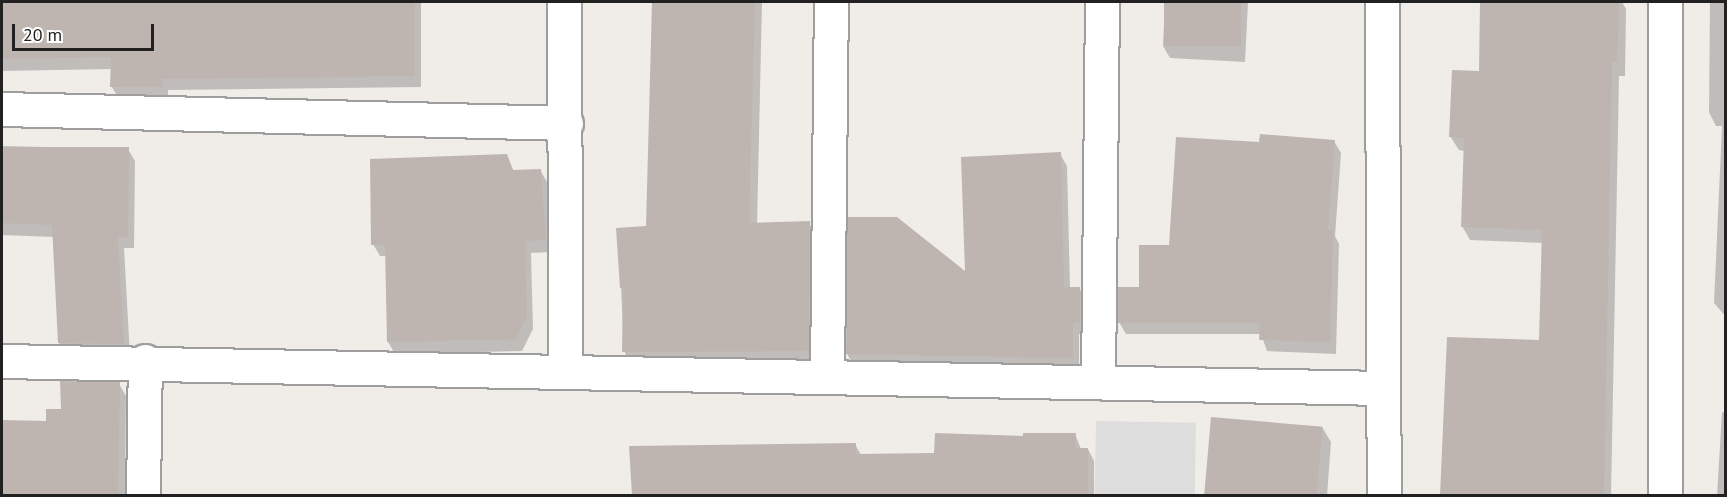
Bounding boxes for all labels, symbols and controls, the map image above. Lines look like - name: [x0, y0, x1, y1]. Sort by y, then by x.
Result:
- scale bar: [15, 12, 158, 50]
- text: 20 m: [23, 23, 62, 46]

